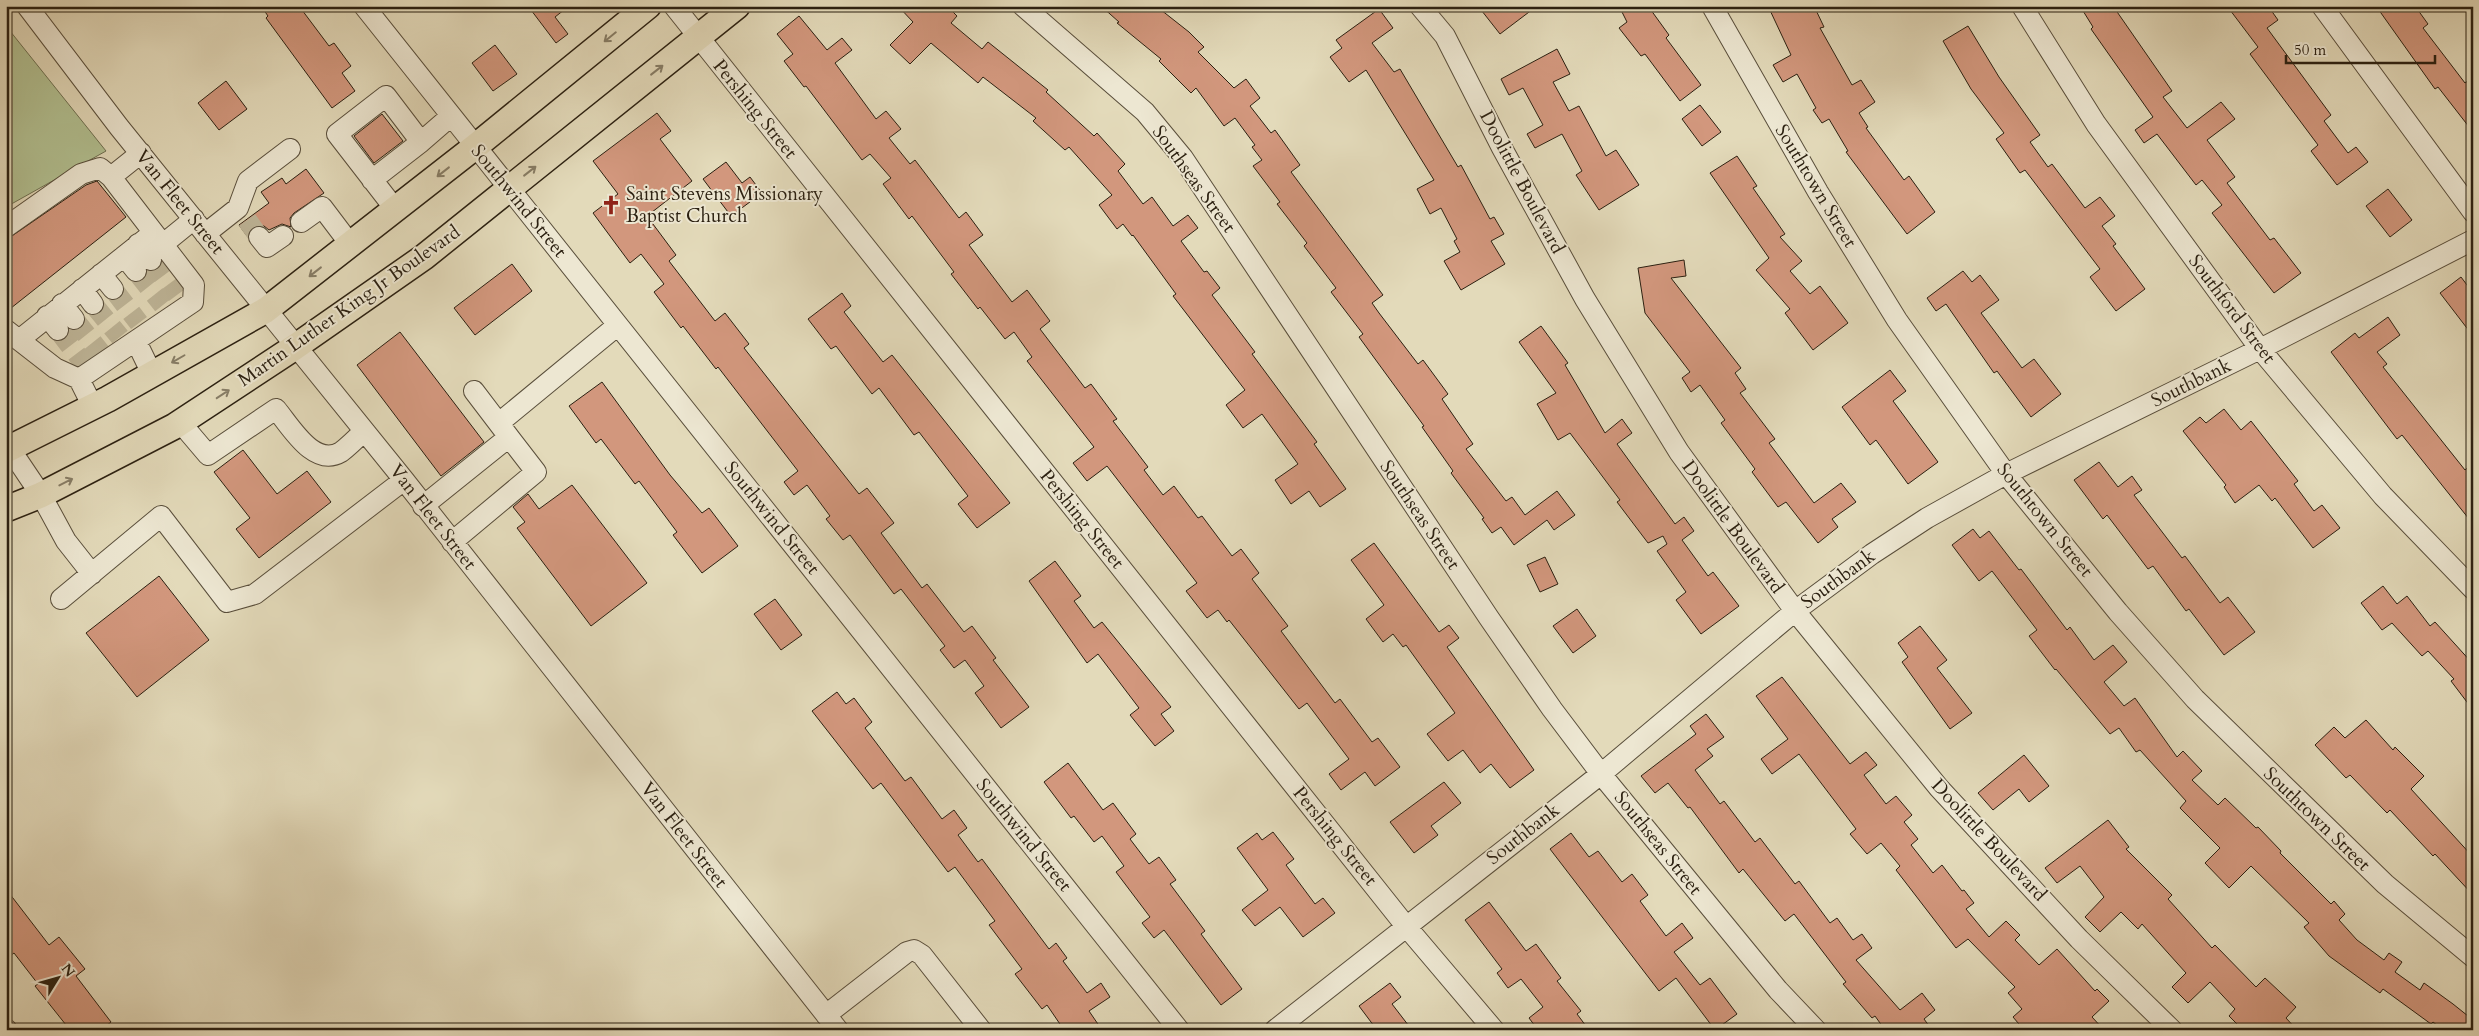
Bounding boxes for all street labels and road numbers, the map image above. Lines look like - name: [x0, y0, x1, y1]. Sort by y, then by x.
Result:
- street label: Pershing Street: [707, 54, 803, 164]
- street label: Doolittle Boulevard: [1473, 106, 1571, 258]
- street label: Southtown Street: [1769, 119, 1863, 253]
- street label: Southseas Street: [1146, 120, 1242, 238]
- street label: Southwind Street: [465, 139, 573, 263]
- street label: Van Fleet Street: [130, 144, 230, 260]
- street label: Martin Luther King Jr Boulevard: [233, 219, 465, 393]
- street label: Southford Street: [2182, 249, 2282, 369]
- street label: Southbank: [2147, 352, 2236, 414]
- street label: Southseas Street: [1374, 455, 1466, 575]
- street label: Doolittle Boulevard: [1676, 455, 1790, 599]
- street label: Southwind Street: [718, 456, 826, 580]
- street label: Southtown Street: [1991, 458, 2099, 582]
- street label: Van Fleet Street: [383, 459, 483, 575]
- street label: Pershing Street: [1034, 464, 1130, 574]
- street label: Southbank: [1796, 543, 1881, 615]
- street label: Southtown Street: [2258, 761, 2376, 877]
- street label: Southwind Street: [970, 773, 1078, 897]
- street label: Doolittle Boulevard: [1925, 773, 2053, 907]
- street label: Van Fleet Street: [634, 777, 734, 893]
- street label: Pershing Street: [1287, 781, 1383, 891]
- street label: Southseas Street: [1608, 785, 1708, 901]
- street label: Southbank: [1481, 797, 1566, 871]

